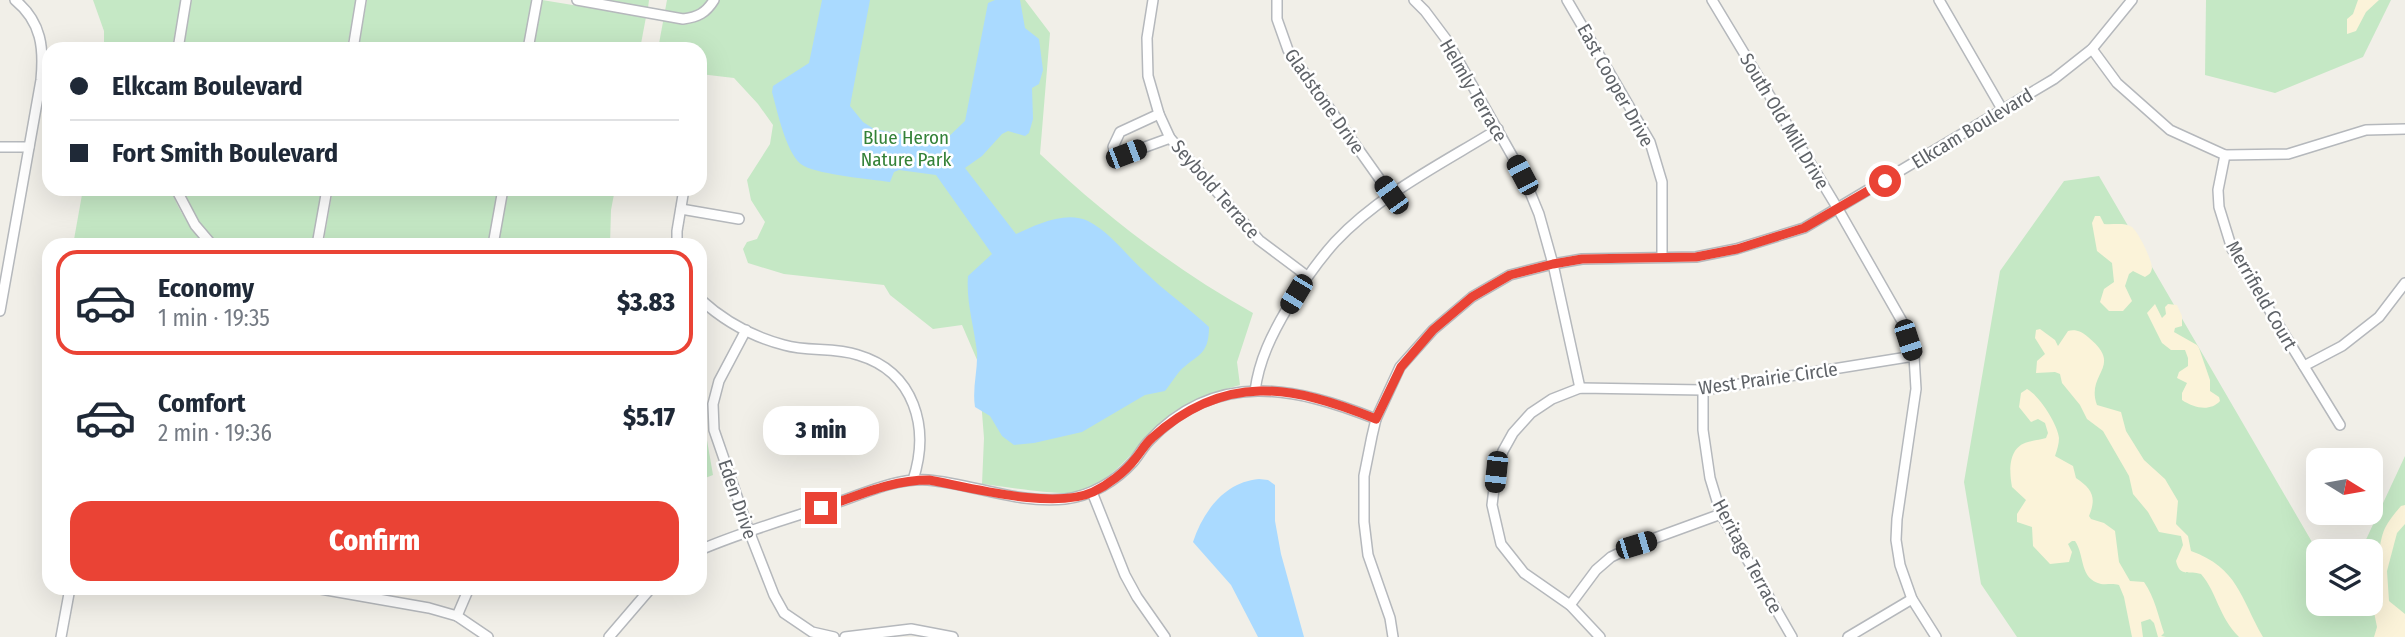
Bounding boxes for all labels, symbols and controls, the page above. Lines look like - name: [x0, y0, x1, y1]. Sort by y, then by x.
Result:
- street label: East Cooper Drive: [1572, 20, 1659, 151]
- street label: Helmly Terrace: [1435, 35, 1512, 146]
- street label: Gladstone Drive: [1280, 44, 1369, 158]
- street label: South Old Mill Drive: [1735, 49, 1834, 193]
- text: Elkcam Boulevard: [112, 71, 303, 102]
- street label: Elkcam Boulevard: [1908, 83, 2037, 174]
- park label: Blue Heron Nature Park: [861, 126, 951, 171]
- street label: Seybold Terrace: [1167, 135, 1265, 243]
- car: [1103, 137, 1150, 171]
- text: Fort Smith Boulevard: [112, 138, 338, 169]
- car: [1503, 152, 1542, 198]
- route start: [1869, 165, 1901, 197]
- car: [1371, 172, 1412, 218]
- street label: Merrifield Court: [2221, 237, 2302, 354]
- icon: car: [74, 271, 137, 334]
- car: [1277, 271, 1316, 317]
- text: Economy: [158, 273, 254, 304]
- text: $3.83: [617, 287, 675, 318]
- text: 1 min · 19:35: [158, 304, 270, 332]
- car: [1892, 317, 1925, 363]
- street label: West Prairie Circle: [1697, 357, 1839, 400]
- icon: car: [74, 386, 137, 449]
- text: Comfort: [158, 388, 246, 419]
- text: $5.17: [623, 402, 675, 433]
- callout: 3 min: [763, 406, 879, 456]
- text: 3 min: [795, 416, 847, 444]
- text: 2 min · 19:36: [158, 419, 272, 447]
- north arrow: [2306, 448, 2384, 525]
- map controls: [2306, 448, 2383, 616]
- car: [1484, 450, 1509, 494]
- street label: Eden Drive: [713, 456, 762, 542]
- route end: [805, 492, 837, 524]
- street label: Heritage Terrace: [1708, 495, 1787, 617]
- button: Confirm: [70, 501, 679, 581]
- car: [1613, 529, 1660, 561]
- button: layers: [2306, 539, 2383, 616]

